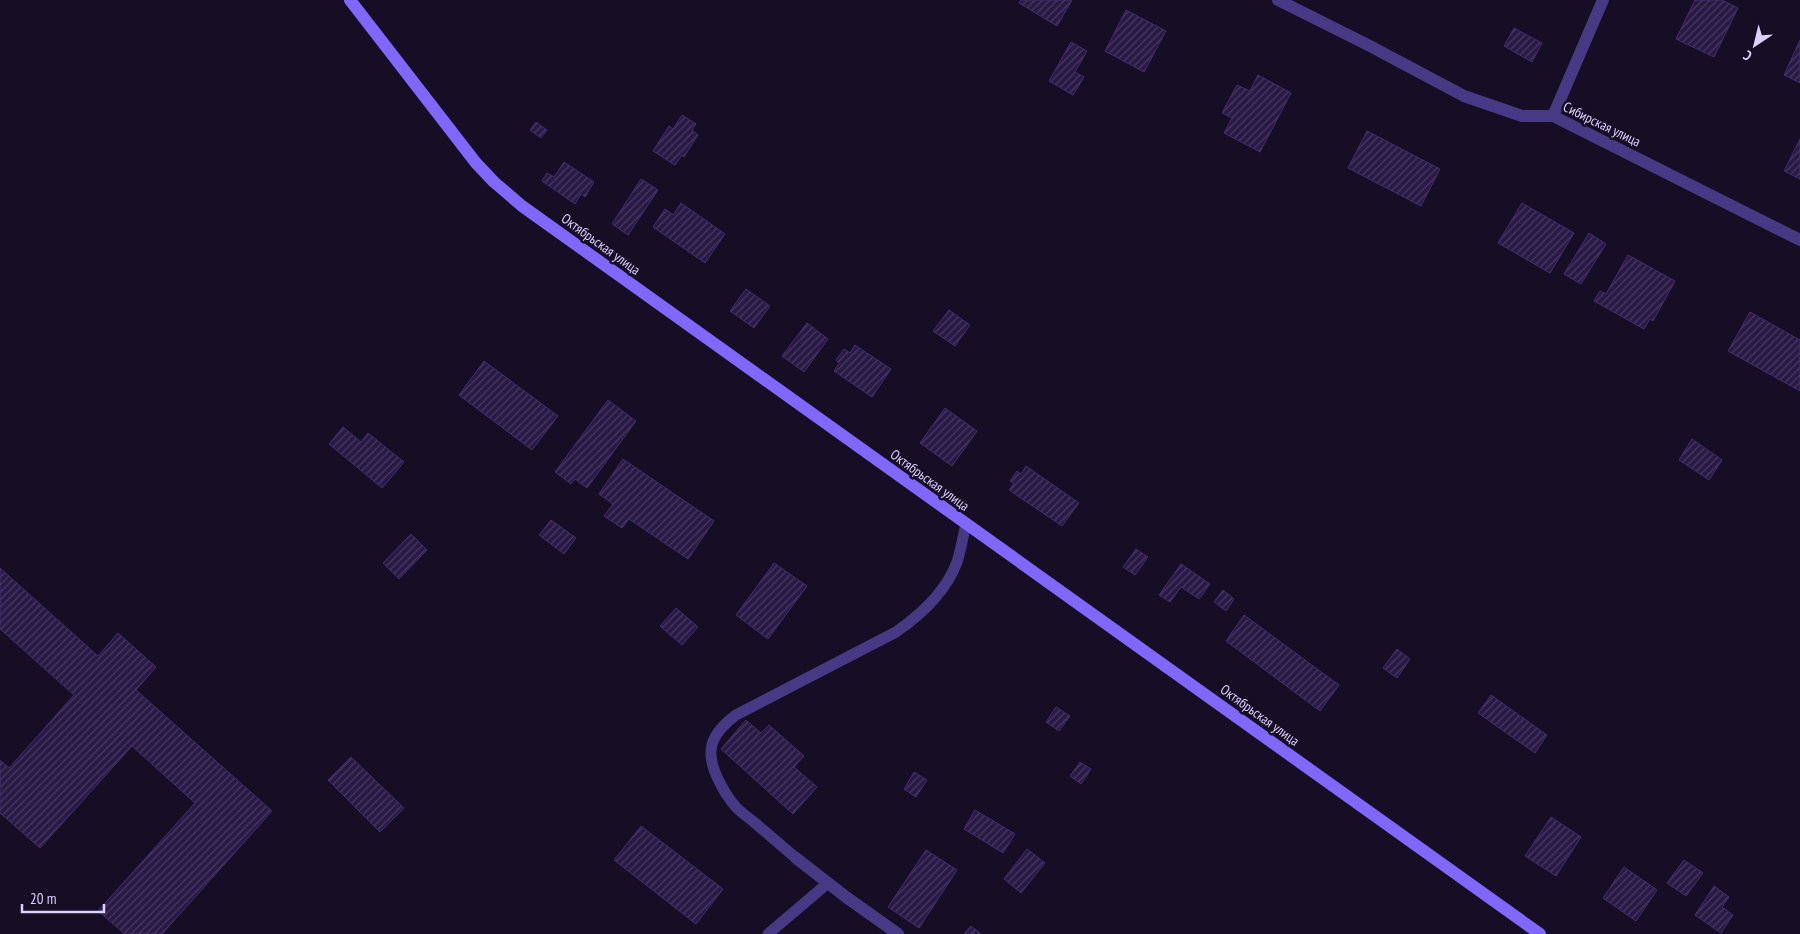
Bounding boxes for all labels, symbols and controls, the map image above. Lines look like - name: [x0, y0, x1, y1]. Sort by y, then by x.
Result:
- north arrow: [1730, 20, 1780, 70]
- text: С: [1739, 46, 1755, 65]
- street label: Сибирская улица: [1560, 98, 1644, 150]
- street label: Октябрьская улица: [558, 209, 644, 279]
- street label: Октябрьская улица: [887, 445, 973, 515]
- street label: Октябрьская улица: [1217, 680, 1303, 750]
- scale bar: [22, 882, 105, 914]
- text: 20 m: [30, 889, 56, 908]

